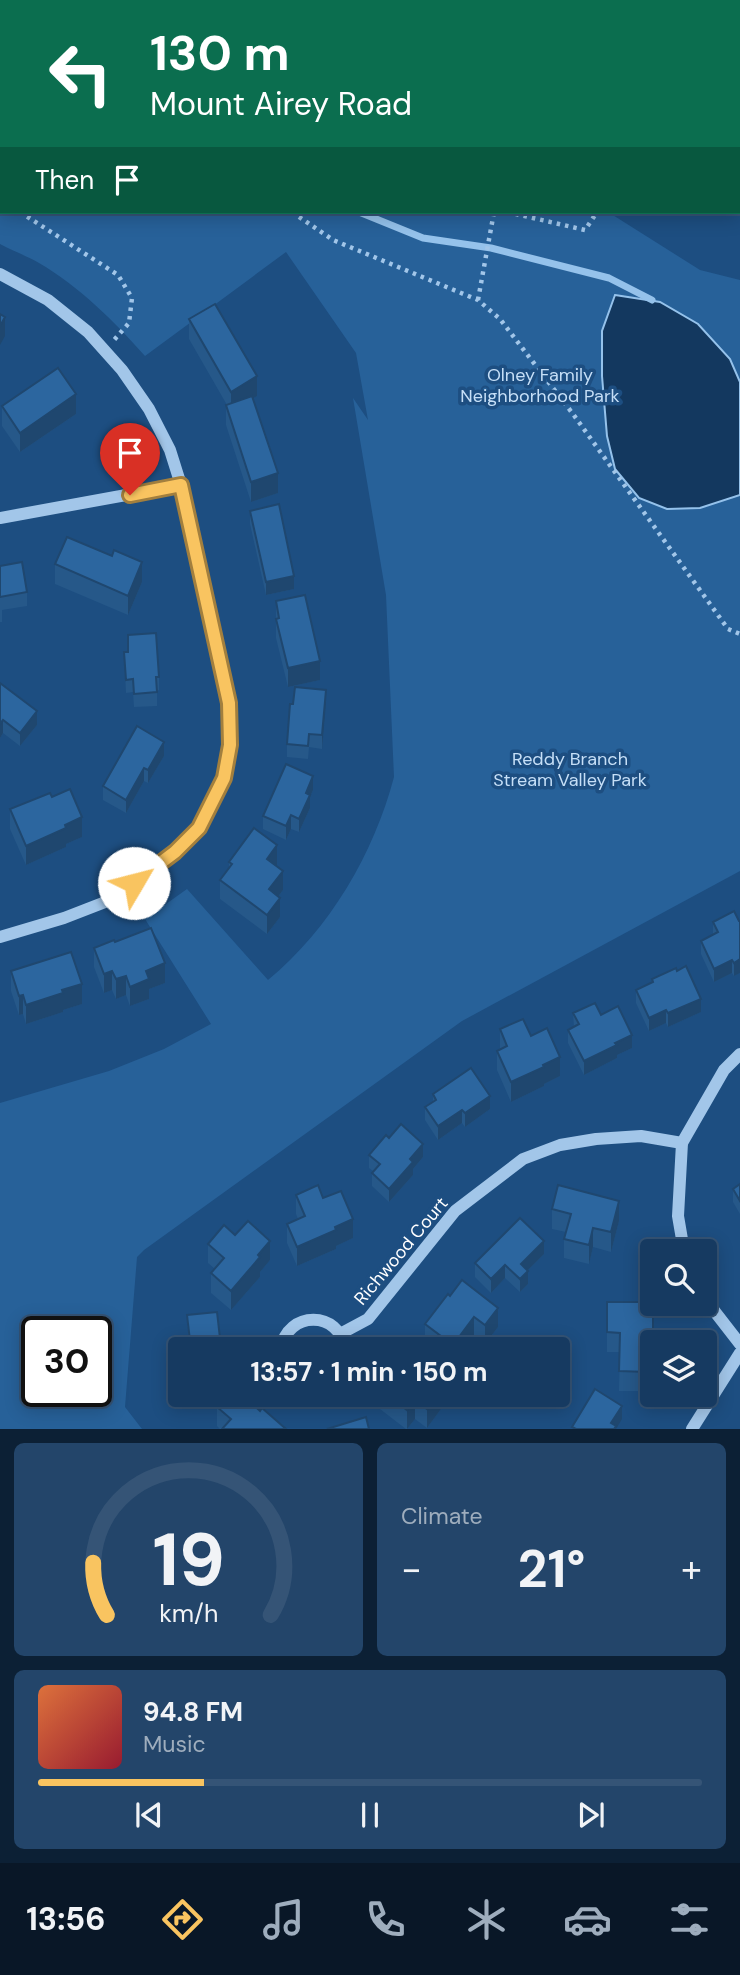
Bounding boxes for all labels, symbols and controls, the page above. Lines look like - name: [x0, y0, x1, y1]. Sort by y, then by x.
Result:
- text: 130 m: [150, 21, 290, 85]
- icon: left: [35, 28, 126, 119]
- text: Mount Airey Road: [150, 83, 412, 125]
- icon: arrive: [108, 161, 146, 199]
- text: Then: [35, 163, 94, 197]
- park label: Olney Family Neighborhood Park: [460, 363, 620, 408]
- pin: [100, 423, 160, 495]
- icon: arrive: [111, 434, 149, 472]
- park label: Reddy Branch Stream Valley Park: [493, 747, 647, 792]
- position arrow: [97, 846, 171, 920]
- street label: Richwood Court: [349, 1192, 453, 1310]
- map controls: [640, 1239, 717, 1407]
- button: search: [640, 1239, 717, 1316]
- speed limit sign: 30: [21, 1316, 112, 1407]
- button: layers: [640, 1330, 717, 1407]
- text: 13:57 · 1 min · 150 m: [251, 1355, 487, 1389]
- text: Climate: [401, 1501, 483, 1531]
- text: 19: [152, 1514, 225, 1609]
- text: 21°: [518, 1535, 585, 1603]
- text: −: [401, 1544, 422, 1594]
- text: +: [681, 1544, 702, 1594]
- text: km/h: [159, 1597, 218, 1630]
- text: 94.8 FM: [143, 1695, 243, 1729]
- text: Music: [143, 1729, 206, 1759]
- icon: previous: [130, 1796, 168, 1834]
- icon: pause: [351, 1796, 389, 1834]
- icon: next: [572, 1796, 610, 1834]
- icon: directions: [158, 1895, 207, 1944]
- icon: music: [259, 1895, 308, 1944]
- icon: phone: [361, 1895, 410, 1944]
- icon: climate: [462, 1895, 511, 1944]
- icon: car: [563, 1895, 612, 1944]
- icon: filters: [665, 1895, 714, 1944]
- text: 13:56: [26, 1898, 105, 1940]

